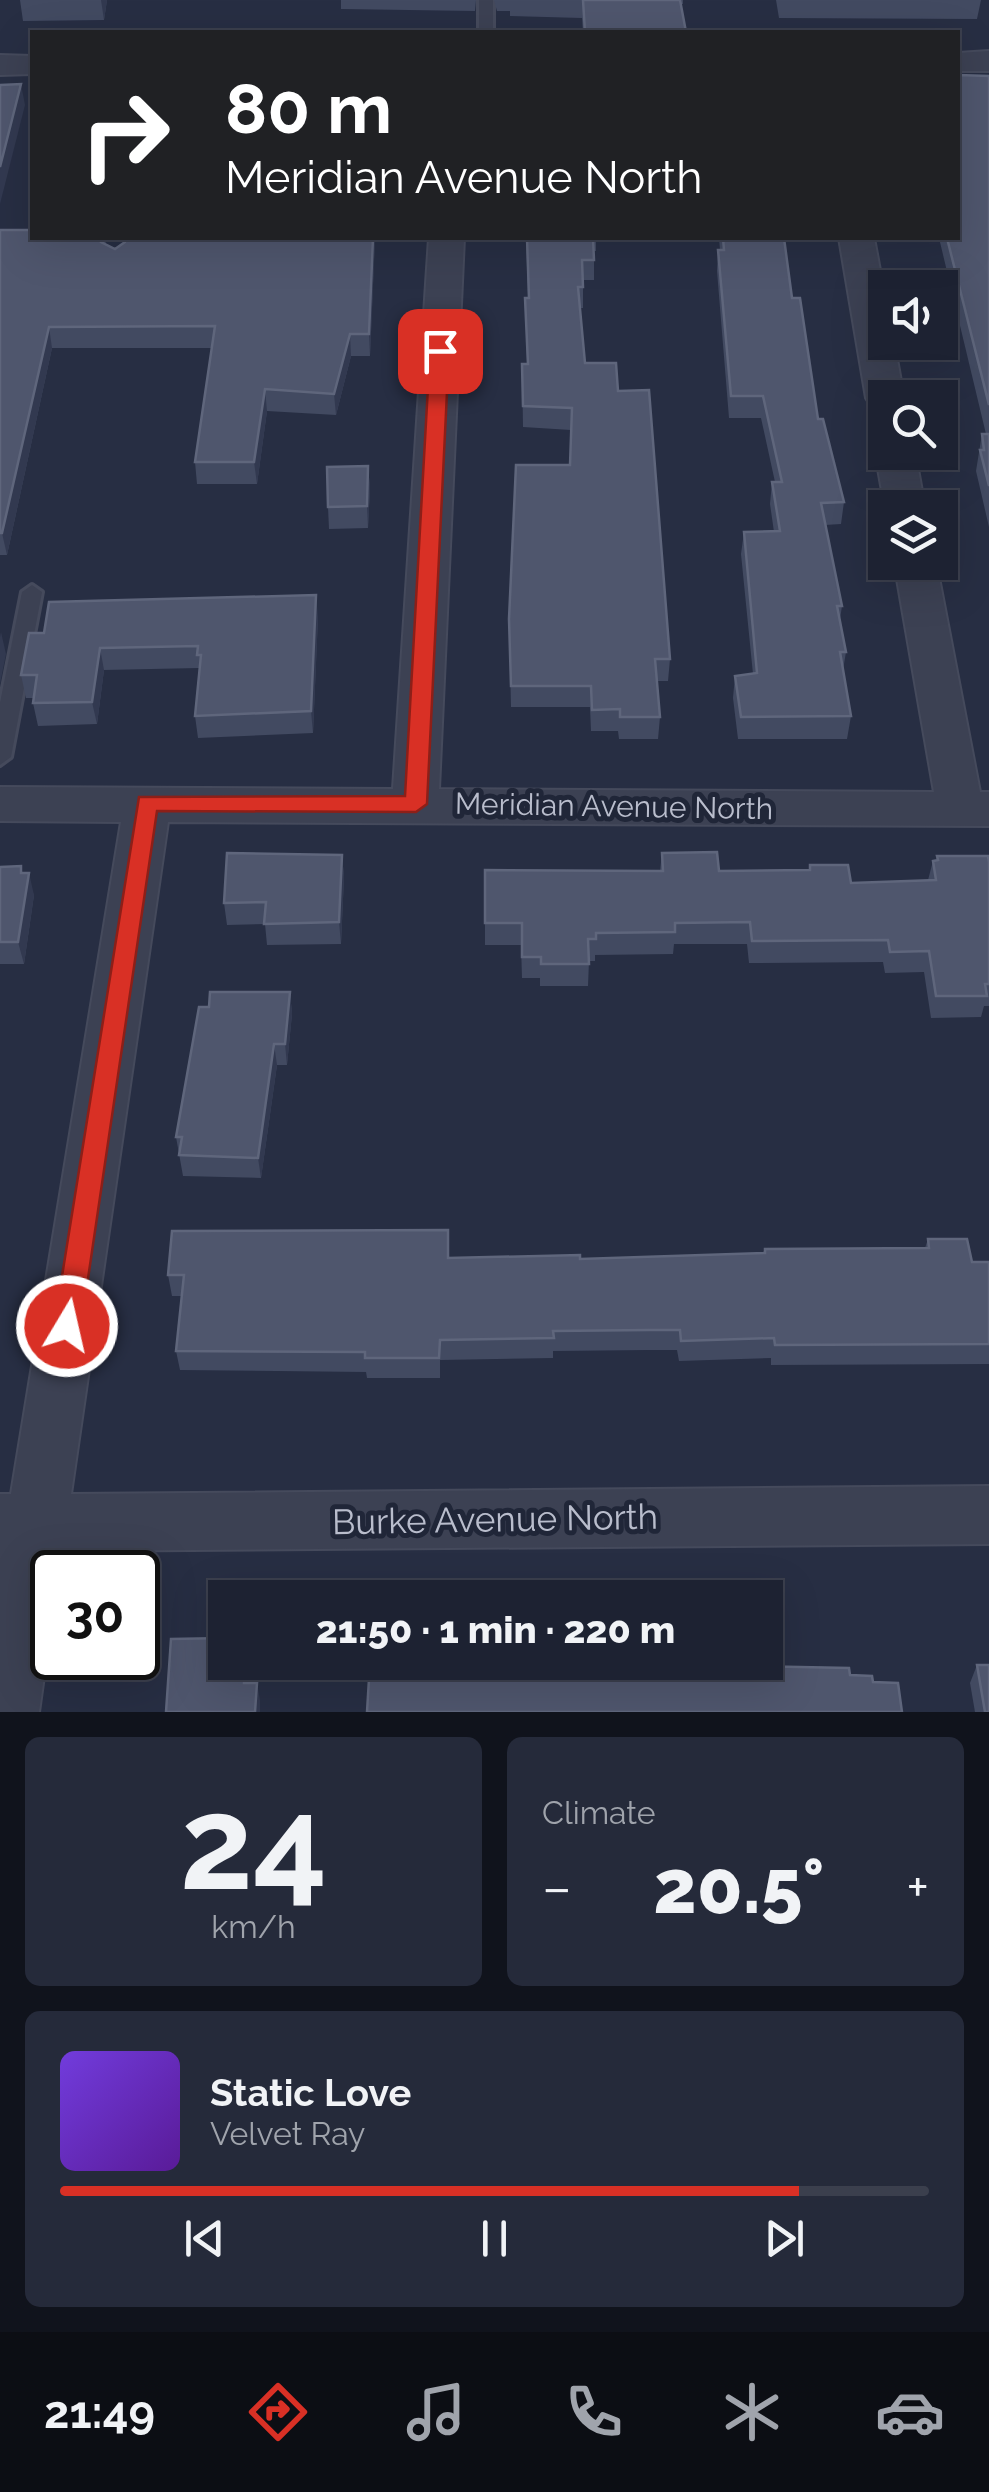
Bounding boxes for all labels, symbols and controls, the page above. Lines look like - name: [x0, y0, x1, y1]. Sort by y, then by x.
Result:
- text: 80 m: [225, 67, 392, 149]
- icon: right: [60, 70, 190, 200]
- text: Meridian Avenue North: [225, 151, 702, 204]
- map controls: [868, 270, 958, 580]
- button: sound: [868, 270, 958, 360]
- pin: [398, 309, 483, 394]
- icon: arrive: [413, 324, 468, 379]
- button: search: [868, 380, 958, 470]
- button: layers: [868, 490, 958, 580]
- street label: Meridian Avenue North: [455, 786, 773, 826]
- position arrow: [15, 1274, 119, 1378]
- street label: Burke Avenue North: [332, 1496, 658, 1542]
- speed limit sign: 30: [30, 1550, 160, 1680]
- text: 21:50 · 1 min · 220 m: [316, 1607, 675, 1652]
- text: 24: [180, 1767, 327, 1919]
- text: Climate: [542, 1794, 656, 1831]
- text: 20.5°: [653, 1842, 825, 1931]
- text: −: [542, 1855, 572, 1920]
- text: +: [906, 1855, 929, 1920]
- text: km/h: [211, 1908, 296, 1945]
- text: Static Love: [210, 2070, 411, 2115]
- text: Velvet Ray: [210, 2115, 365, 2152]
- icon: previous: [177, 2211, 232, 2266]
- icon: pause: [467, 2211, 522, 2266]
- icon: next: [757, 2211, 812, 2266]
- icon: directions: [243, 2377, 313, 2447]
- icon: music: [401, 2377, 471, 2447]
- icon: phone: [559, 2377, 629, 2447]
- icon: climate: [717, 2377, 787, 2447]
- icon: car: [875, 2377, 945, 2447]
- text: 21:49: [44, 2386, 155, 2439]

